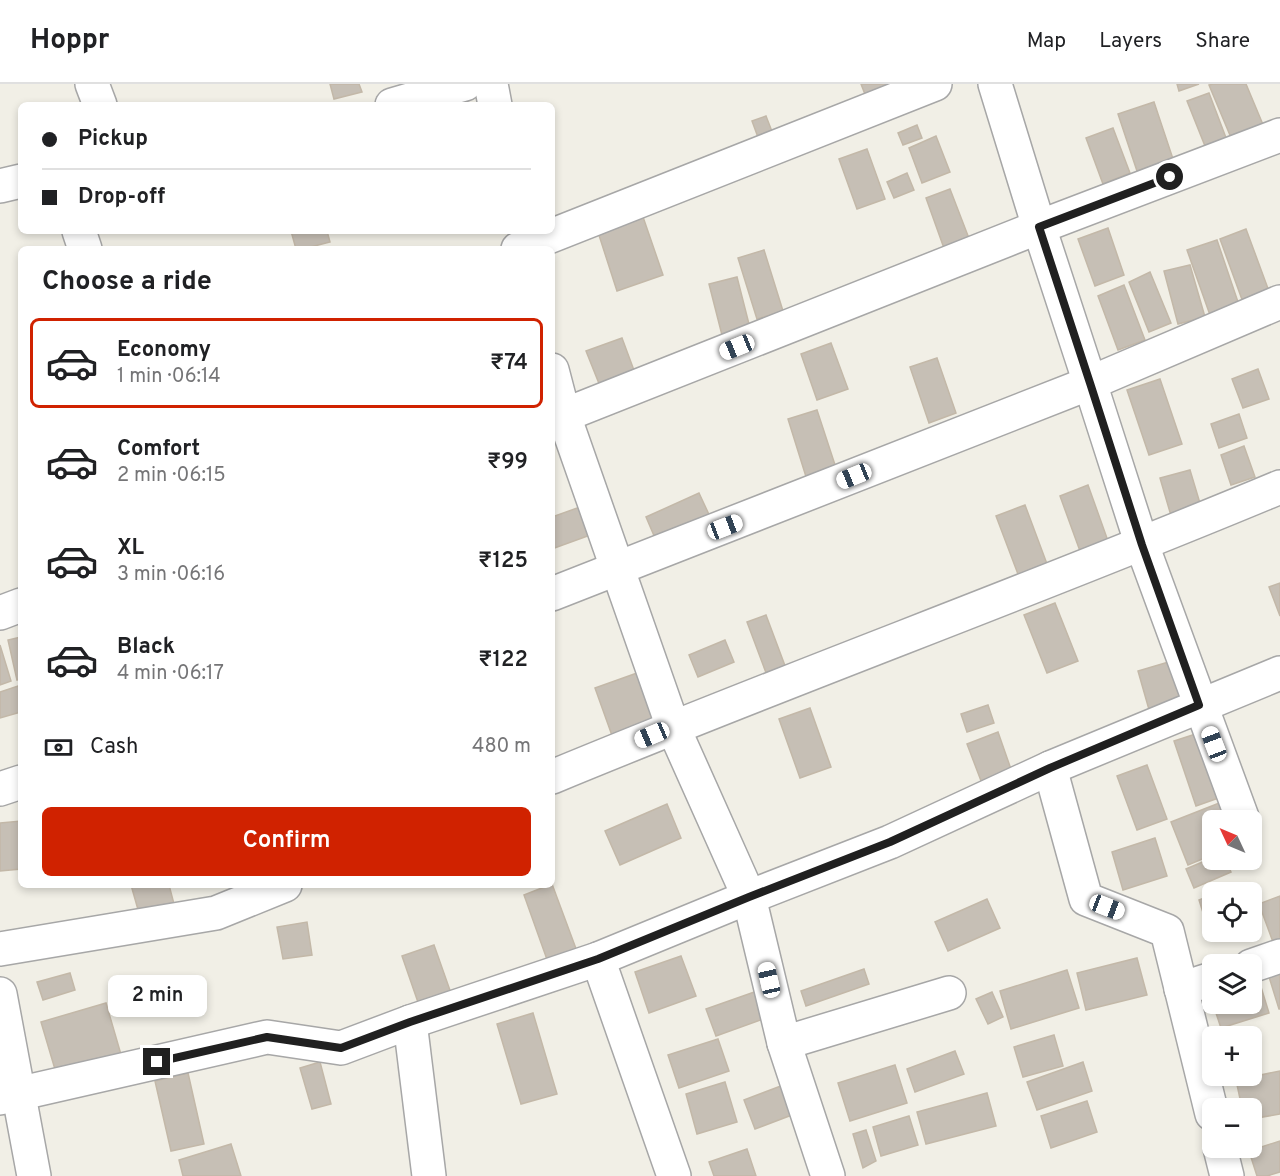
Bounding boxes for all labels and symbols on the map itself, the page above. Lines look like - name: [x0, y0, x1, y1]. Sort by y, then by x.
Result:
- route start: [1156, 163, 1183, 190]
- car: [717, 332, 757, 362]
- car: [834, 461, 874, 491]
- car: [705, 512, 745, 542]
- car: [632, 720, 672, 750]
- car: [1199, 724, 1229, 764]
- north arrow: [1202, 810, 1262, 870]
- car: [1087, 892, 1127, 922]
- car: [756, 960, 782, 1000]
- callout: 2 min: [108, 975, 207, 1017]
- route end: [143, 1048, 170, 1075]

